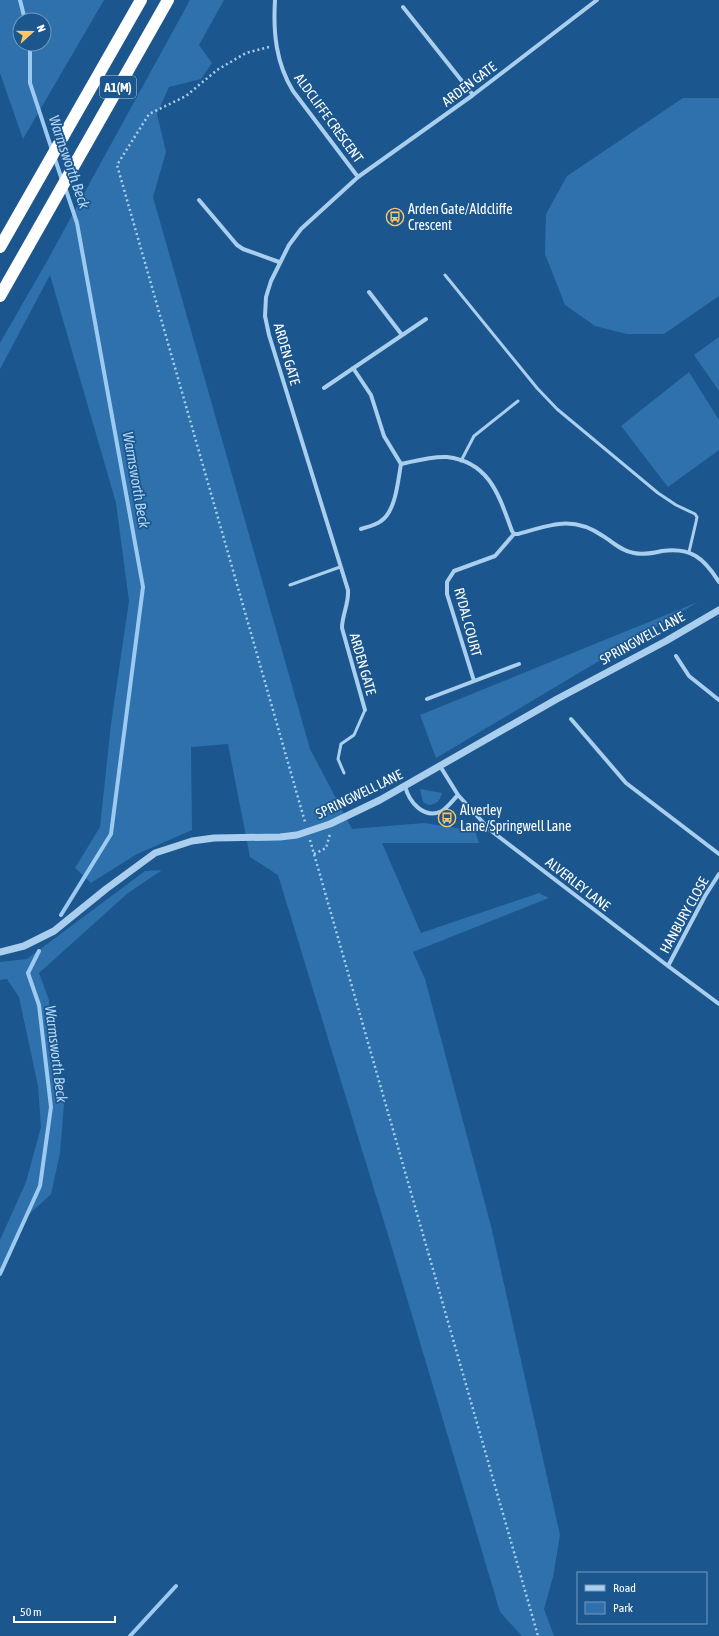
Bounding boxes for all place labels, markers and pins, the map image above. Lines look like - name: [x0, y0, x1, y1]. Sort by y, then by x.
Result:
- place label: Arden Gate/Aldcliffe Crescent: [408, 201, 513, 233]
- bus stop icon: Arden Gate/Aldcliffe Crescent: [385, 207, 405, 227]
- place label: Alverley Lane/Springwell Lane: [460, 802, 571, 834]
- bus stop icon: Alverley Lane/Springwell Lane: [437, 808, 457, 828]

